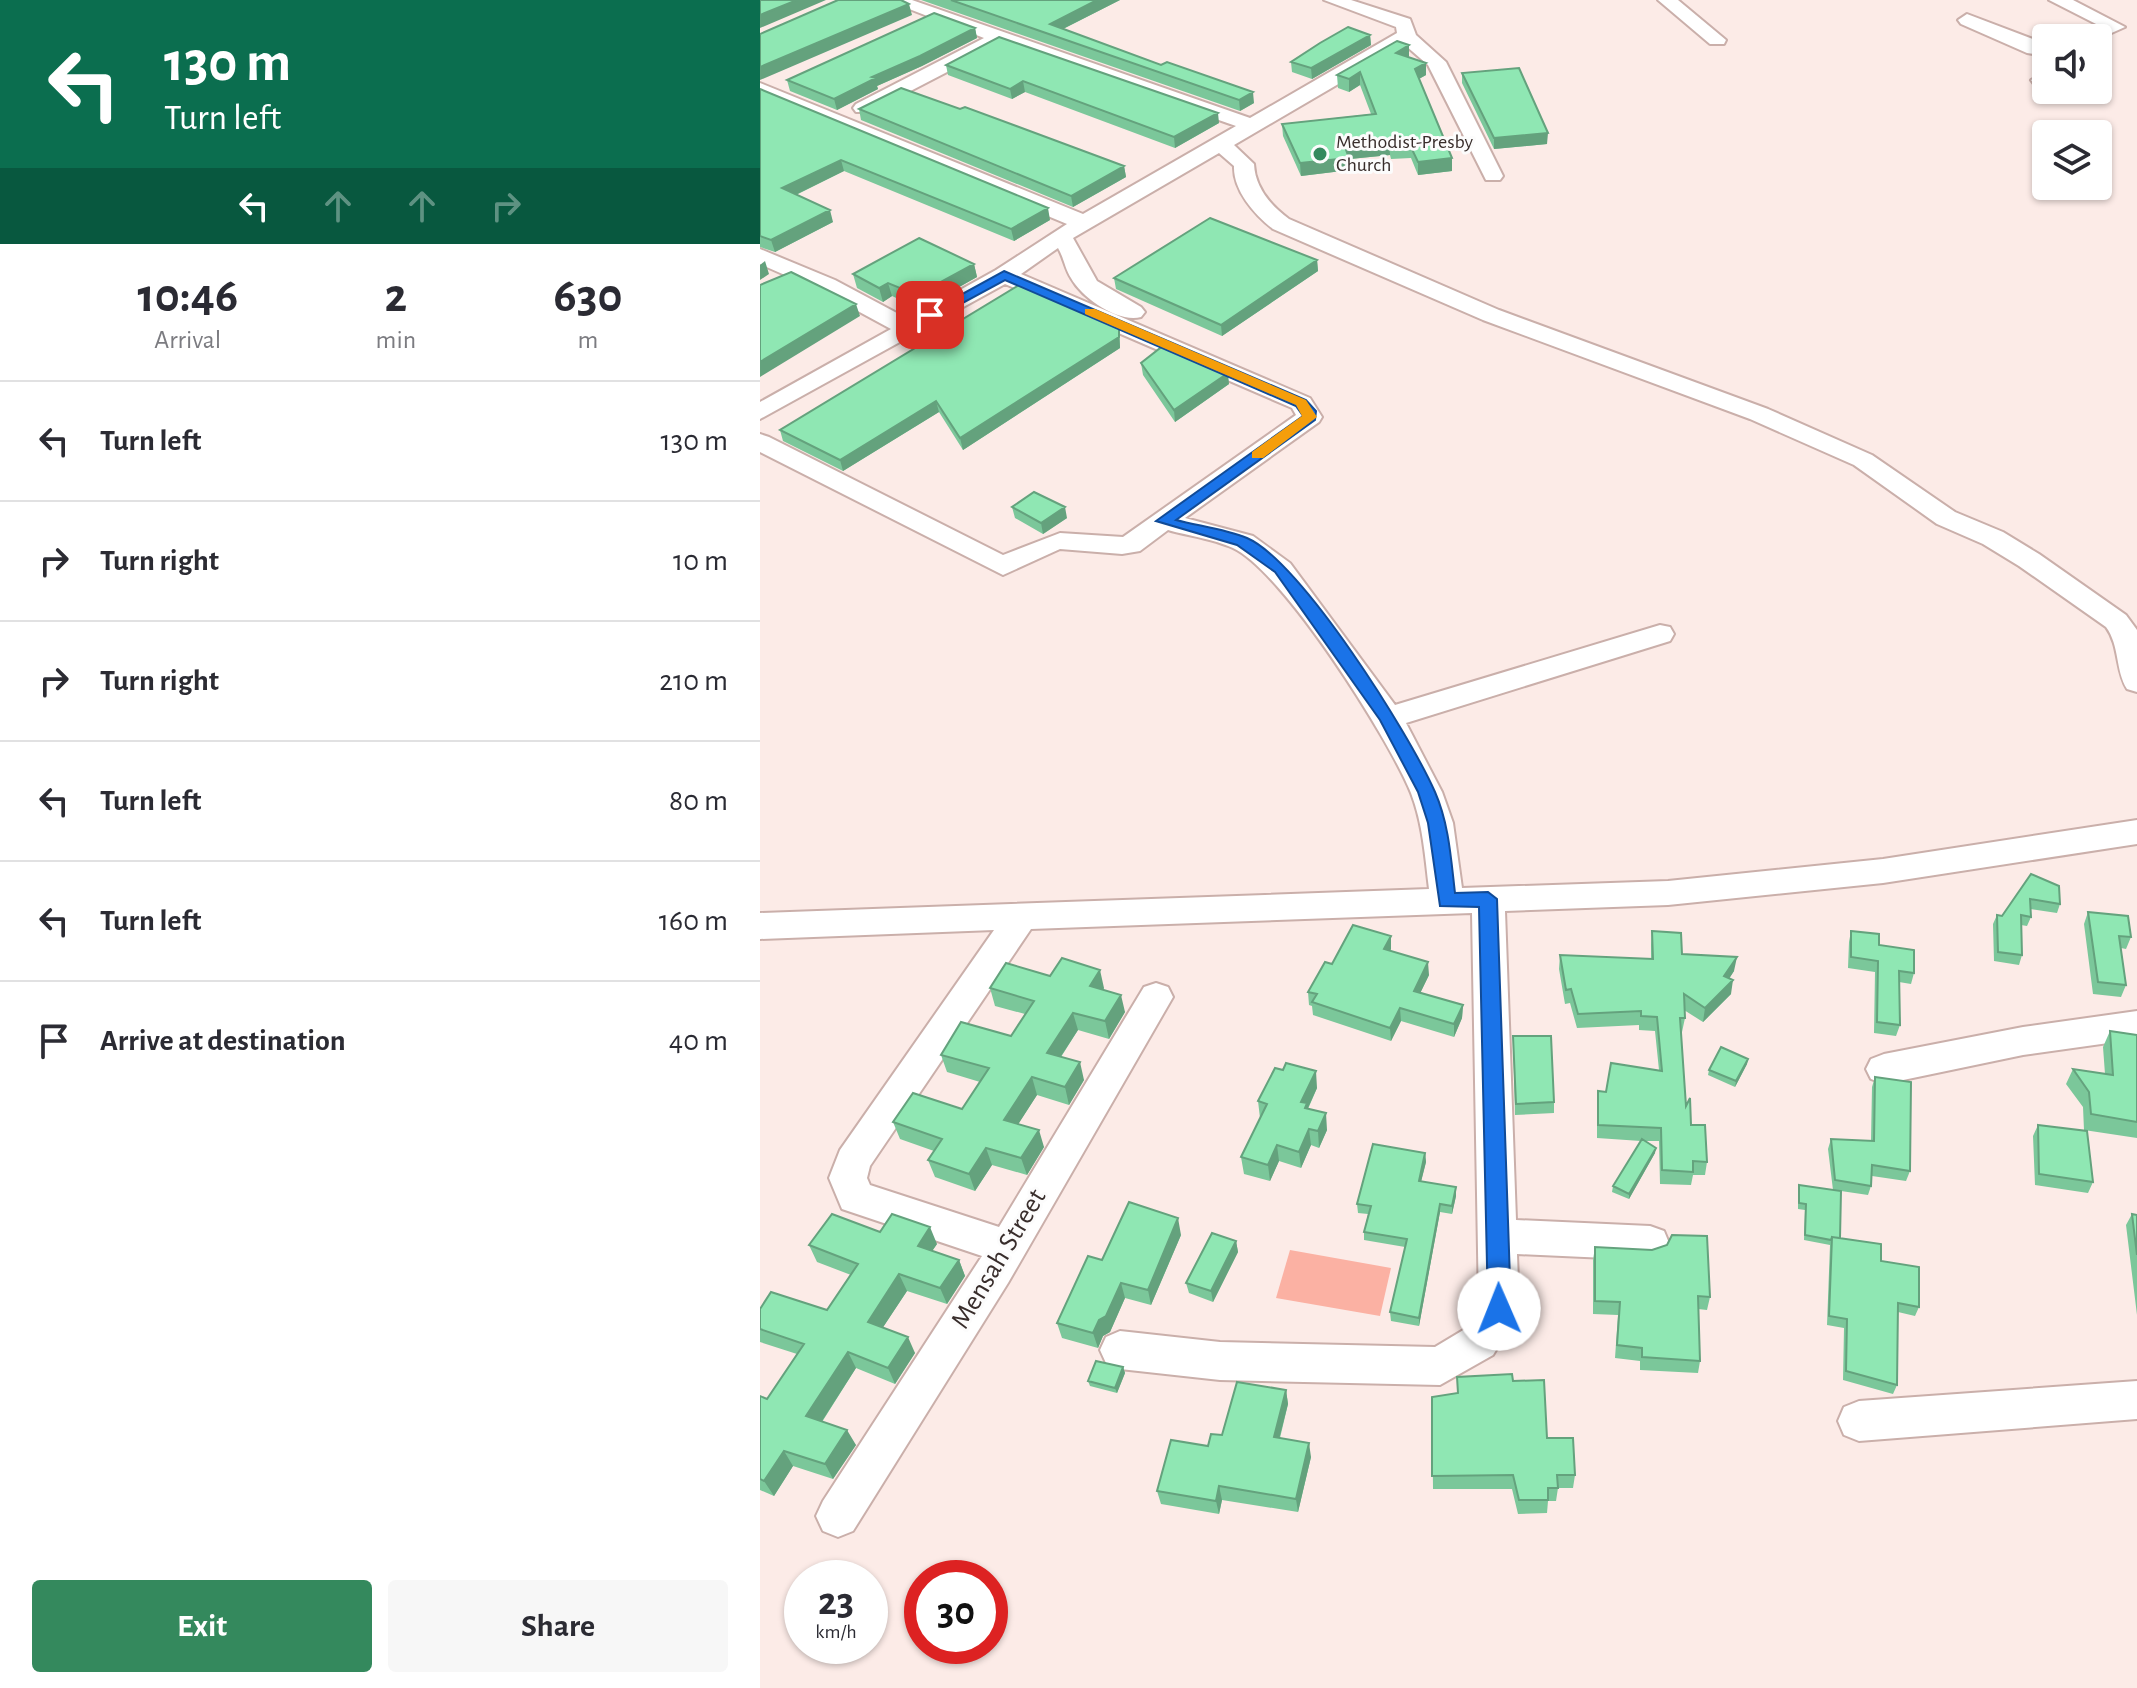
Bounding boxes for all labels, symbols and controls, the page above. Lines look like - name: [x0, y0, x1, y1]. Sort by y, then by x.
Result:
- map controls: [2032, 24, 2112, 200]
- button: sound: [2032, 24, 2112, 104]
- icon: left: [32, 32, 136, 136]
- text: 130 m: [164, 35, 291, 91]
- text: Turn left: [164, 100, 281, 136]
- button: layers: [2032, 120, 2112, 200]
- place label: Methodist-Presby Church: [1336, 132, 1474, 175]
- marker: Methodist-Presby Church: [1311, 145, 1329, 163]
- icon: left: [232, 184, 276, 228]
- icon: ahead: [316, 184, 360, 228]
- icon: ahead: [400, 184, 444, 228]
- icon: right: [484, 184, 528, 228]
- text: 10:46: [137, 273, 238, 321]
- text: 2: [385, 273, 407, 321]
- text: 630: [554, 273, 622, 321]
- pin: [896, 281, 964, 349]
- icon: arrive: [908, 293, 952, 337]
- text: Arrival: [154, 327, 221, 353]
- text: min: [376, 327, 416, 353]
- text: m: [578, 327, 598, 353]
- icon: left: [32, 419, 76, 463]
- text: Turn left: [100, 426, 201, 456]
- text: 130 m: [661, 426, 728, 456]
- icon: right: [32, 539, 76, 583]
- text: Turn right: [100, 546, 219, 576]
- text: 10 m: [673, 546, 728, 576]
- icon: right: [32, 659, 76, 703]
- text: Turn right: [100, 666, 219, 696]
- text: 210 m: [659, 666, 728, 696]
- icon: left: [32, 779, 76, 823]
- text: Turn left: [100, 786, 201, 816]
- text: 80 m: [669, 786, 728, 816]
- icon: left: [32, 899, 76, 943]
- text: Turn left: [100, 906, 201, 936]
- text: 160 m: [659, 906, 728, 936]
- icon: arrive: [32, 1019, 76, 1063]
- text: Arrive at destination: [100, 1026, 346, 1056]
- text: 40 m: [669, 1026, 728, 1056]
- street label: Mensah Street: [946, 1184, 1052, 1334]
- position arrow: [1457, 1267, 1541, 1351]
- speed limit sign: 30: [904, 1560, 1008, 1664]
- button: Exit: [32, 1580, 372, 1672]
- button: Share: [388, 1580, 728, 1672]
- text: 23: [818, 1582, 854, 1622]
- text: km/h: [815, 1622, 857, 1642]

